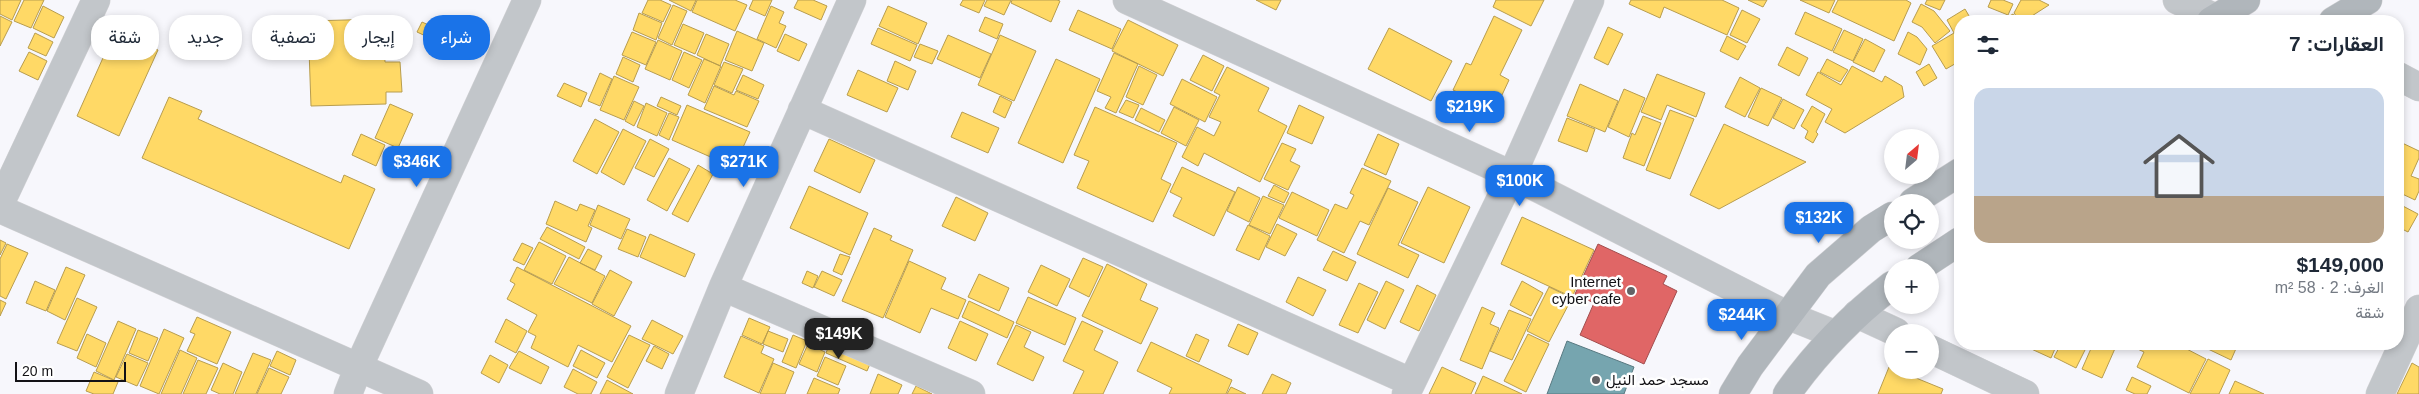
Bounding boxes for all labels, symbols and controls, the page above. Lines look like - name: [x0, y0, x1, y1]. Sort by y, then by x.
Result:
- chip: شقة: [91, 15, 159, 60]
- chip: جديد: [169, 15, 242, 60]
- chip: تصفية: [252, 15, 334, 60]
- chip: إيجار: [344, 15, 413, 60]
- chip: شراء: [423, 15, 490, 60]
- icon: filters: [1974, 31, 2002, 59]
- text: العقارات: 7: [2289, 32, 2384, 55]
- pin: $219K: [1435, 90, 1505, 133]
- text: $219K: [1446, 98, 1494, 115]
- icon: home: [2134, 121, 2224, 211]
- north arrow: [1884, 129, 1939, 184]
- map controls: [1884, 129, 1939, 379]
- pin: $346K: [382, 146, 452, 188]
- pin: $271K: [709, 146, 779, 188]
- text: $346K: [393, 153, 441, 170]
- text: $271K: [720, 153, 768, 170]
- pin: $100K: [1485, 164, 1555, 207]
- text: $100K: [1496, 172, 1544, 189]
- button: locate: [1884, 194, 1939, 249]
- pin: $132K: [1784, 202, 1854, 244]
- text: $132K: [1795, 209, 1843, 226]
- text: $149,000: [2296, 253, 2384, 276]
- button: +: [1884, 259, 1939, 314]
- place label: Internet cyber cafe: [1552, 273, 1622, 307]
- text: الغرف: 2 · 58 m²: [2275, 279, 2384, 296]
- marker: Internet cyber cafe: [1625, 285, 1637, 297]
- pin: $244K: [1707, 298, 1777, 341]
- text: شقة: [2355, 304, 2384, 321]
- text: $244K: [1718, 306, 1766, 323]
- pin: $149K: [804, 318, 874, 360]
- button: −: [1884, 324, 1939, 379]
- text: $149K: [815, 325, 863, 342]
- scale bar: [15, 359, 126, 382]
- text: 20 m: [22, 363, 53, 379]
- place label: مسجد حمد النيل: [1606, 371, 1709, 389]
- marker: مسجد حمد النيل: [1590, 374, 1602, 386]

